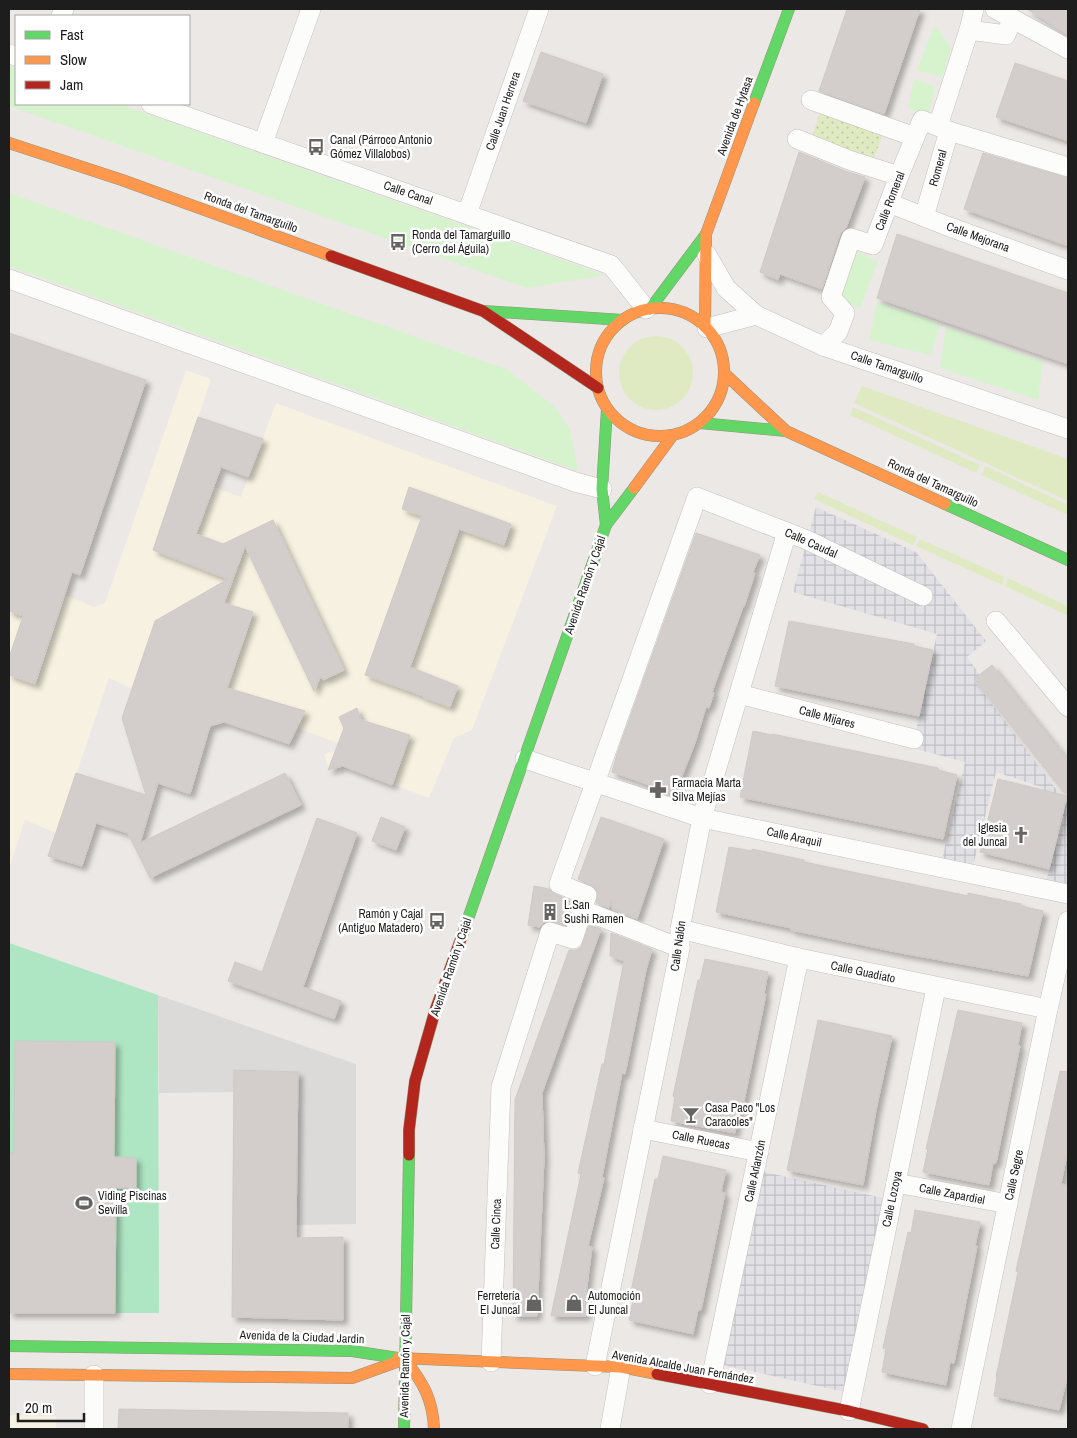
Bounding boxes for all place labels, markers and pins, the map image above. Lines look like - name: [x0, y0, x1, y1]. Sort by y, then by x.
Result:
- place label: Canal (Párroco Antonio Gómez Villalobos): [330, 132, 432, 162]
- bus stop icon: Canal (Párroco Antonio Gómez Villalobos): [306, 137, 326, 157]
- place label: Ronda del Tamarguillo (Cerro del Águila): [412, 227, 510, 257]
- bus stop icon: Ronda del Tamarguillo (Cerro del Águila): [388, 232, 408, 252]
- place label: Farmacia Marta Silva Mejías: [672, 775, 741, 805]
- pharmacy icon: Farmacia Marta Silva Mejías: [648, 780, 668, 800]
- place label: Iglesia del Juncal: [963, 820, 1008, 850]
- church icon: Iglesia del Juncal: [1011, 825, 1031, 845]
- place label: L.San Sushi Ramen: [564, 897, 624, 927]
- building icon: L.San Sushi Ramen: [540, 902, 560, 922]
- place label: Ramón y Cajal (Antiguo Matadero): [338, 906, 423, 936]
- bus stop icon: Ramón y Cajal (Antiguo Matadero): [427, 911, 447, 931]
- place label: Casa Paco "Los Caracoles": [705, 1100, 775, 1130]
- bar icon: Casa Paco "Los Caracoles": [681, 1105, 701, 1125]
- place label: Viding Piscinas Sevilla: [98, 1188, 167, 1218]
- sports icon: Viding Piscinas Sevilla: [74, 1193, 94, 1213]
- place label: Ferretería El Juncal: [477, 1288, 521, 1318]
- place label: Automoción El Juncal: [587, 1288, 641, 1318]
- shop icon: Ferretería El Juncal: [524, 1293, 544, 1313]
- shop icon: Automoción El Juncal: [564, 1293, 584, 1313]

